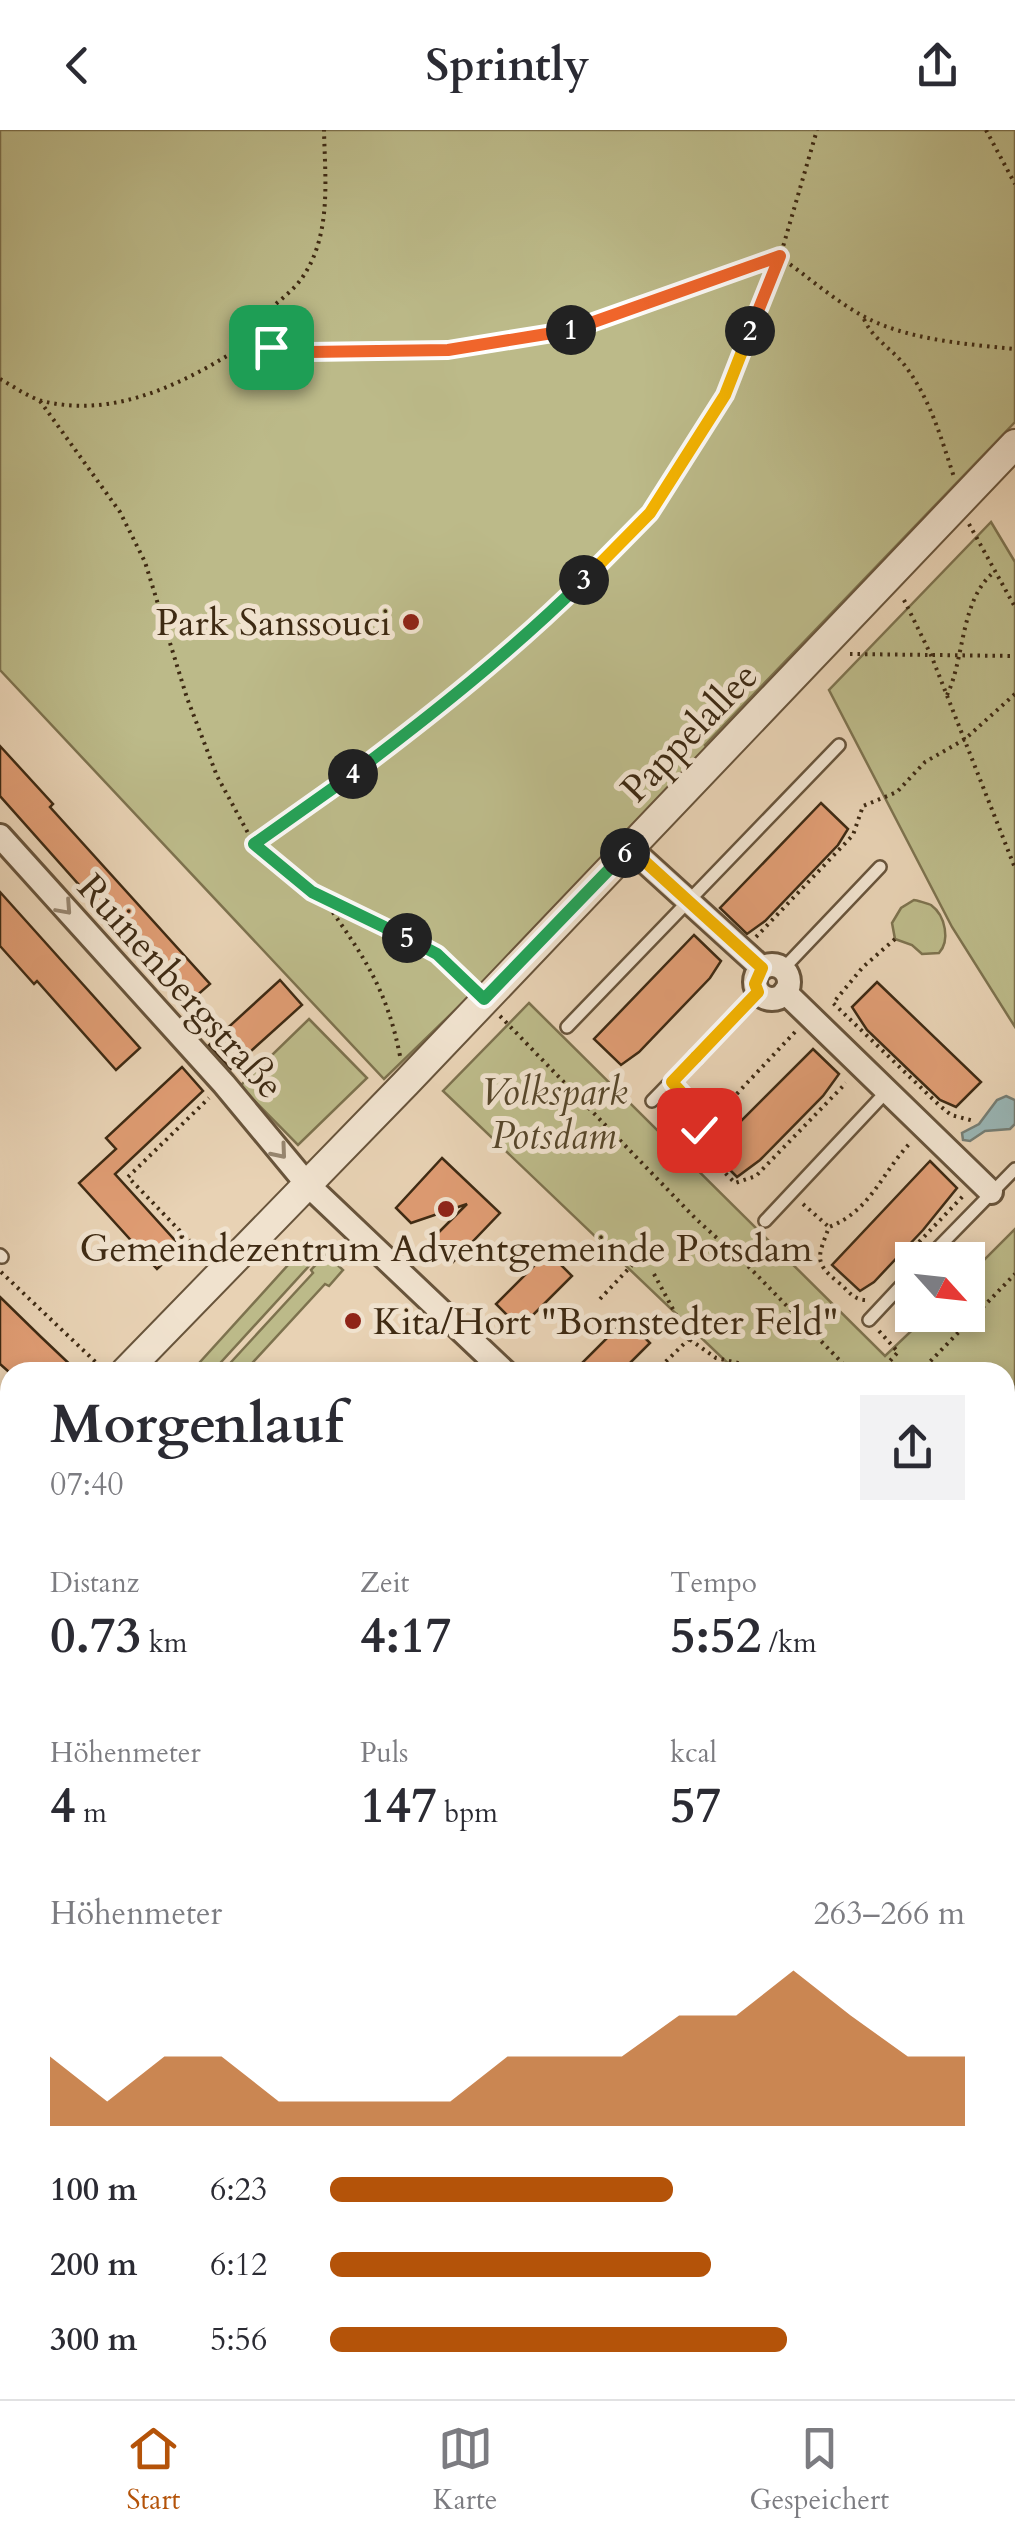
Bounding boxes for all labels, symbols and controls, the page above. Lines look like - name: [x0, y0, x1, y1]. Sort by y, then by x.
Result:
- text: Sprintly: [426, 35, 589, 96]
- icon: back: [50, 38, 105, 93]
- icon: share: [910, 38, 965, 93]
- pin: [229, 305, 314, 390]
- pin: 1: [546, 305, 596, 355]
- pin: 2: [725, 306, 775, 356]
- text: 1: [564, 311, 578, 349]
- text: 2: [743, 312, 757, 350]
- icon: arrive: [244, 320, 299, 375]
- pin: 3: [559, 555, 609, 605]
- text: 3: [577, 561, 591, 599]
- place label: Park Sanssouci: [156, 597, 391, 649]
- marker: Park Sanssouci: [400, 611, 422, 633]
- street label: Pappelallee: [610, 651, 770, 814]
- pin: 4: [328, 749, 378, 799]
- text: 4: [346, 755, 360, 793]
- pin: 6: [600, 828, 650, 878]
- text: 6: [618, 834, 632, 872]
- street label: Ruinenbergstraße: [65, 863, 295, 1110]
- one-way arrow: [54, 896, 72, 915]
- pin: 5: [382, 913, 432, 963]
- text: 5: [400, 919, 414, 957]
- park label: Volkspark Potsdam: [480, 1066, 628, 1162]
- pin: [657, 1088, 742, 1173]
- icon: check: [672, 1103, 727, 1158]
- one-way arrow: [269, 1140, 287, 1159]
- marker: Gemeindezentrum Adventgemeinde Potsdam: [435, 1198, 457, 1220]
- place label: Gemeindezentrum Adventgemeinde Potsdam: [79, 1223, 813, 1275]
- north arrow: [895, 1242, 985, 1332]
- map controls: [895, 1242, 985, 1332]
- place label: Kita/Hort "Bornstedter Feld": [373, 1296, 838, 1348]
- marker: Kita/Hort "Bornstedter Feld": [342, 1310, 364, 1332]
- text: Morgenlauf: [50, 1388, 343, 1462]
- button: share: [860, 1395, 965, 1500]
- text: 07:40: [50, 1463, 124, 1507]
- text: Distanz: [50, 1564, 139, 1602]
- text: Zeit: [360, 1564, 409, 1602]
- text: Tempo: [670, 1564, 757, 1602]
- text: 0.73: [50, 1602, 141, 1670]
- text: 4:17: [360, 1602, 451, 1670]
- text: 5:52: [670, 1602, 761, 1670]
- text: km: [141, 1624, 188, 1662]
- text: /km: [761, 1624, 817, 1662]
- text: Höhenmeter: [50, 1734, 201, 1772]
- text: Puls: [360, 1734, 408, 1772]
- text: kcal: [670, 1734, 717, 1772]
- text: 4: [50, 1772, 76, 1840]
- text: 147: [360, 1772, 437, 1840]
- text: 57: [670, 1772, 721, 1840]
- text: m: [76, 1794, 107, 1832]
- text: bpm: [437, 1794, 498, 1832]
- text: Höhenmeter: [50, 1892, 222, 1936]
- text: 263–266 m: [813, 1892, 965, 1936]
- text: 100 m: [50, 2168, 137, 2212]
- text: 6:23: [210, 2168, 267, 2212]
- text: 200 m: [50, 2243, 137, 2287]
- text: 6:12: [210, 2243, 267, 2287]
- text: 300 m: [50, 2318, 137, 2362]
- text: 5:56: [210, 2318, 267, 2362]
- tab: Start: [126, 2421, 181, 2519]
- tab: Karte: [433, 2421, 498, 2519]
- tab: Gespeichert: [749, 2421, 889, 2519]

